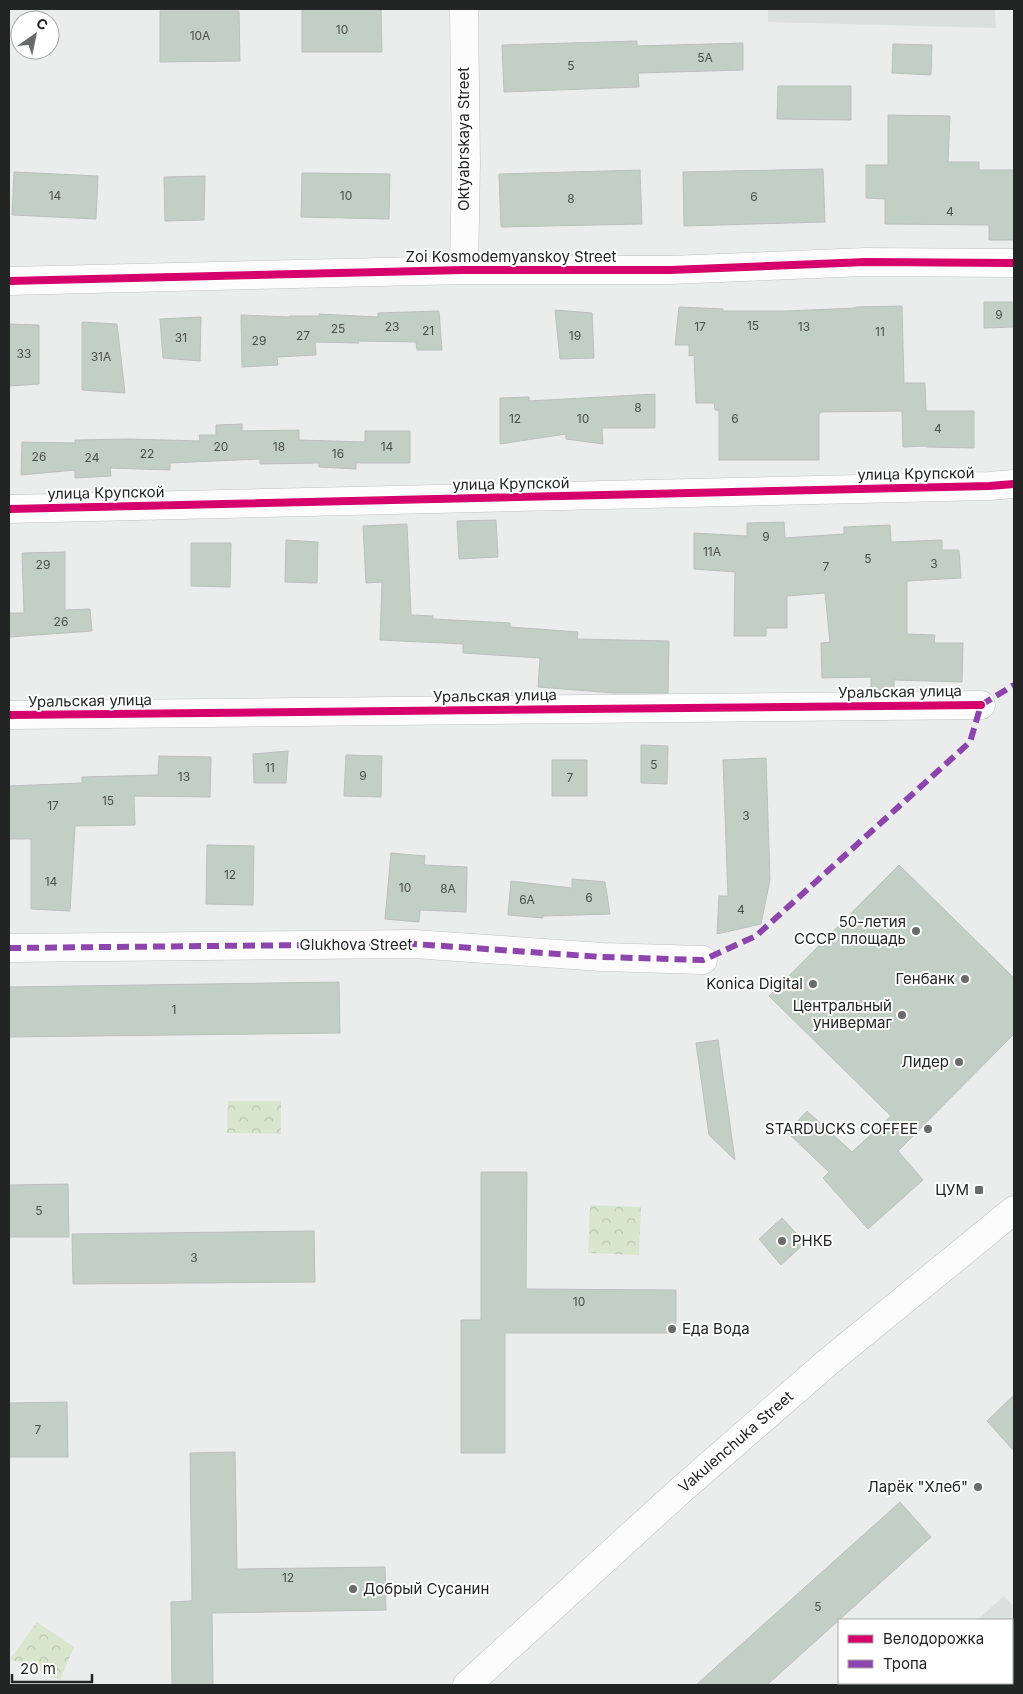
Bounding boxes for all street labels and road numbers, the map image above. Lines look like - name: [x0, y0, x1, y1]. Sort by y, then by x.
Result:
- street label: Oktyabrskaya Street: [454, 67, 473, 211]
- street label: Zoi Kosmodemyanskoy Street: [406, 247, 616, 266]
- street label: улица Крупской: [857, 463, 975, 484]
- street label: улица Крупской: [452, 473, 570, 494]
- street label: улица Крупской: [47, 482, 165, 503]
- street label: Уральская улица: [838, 681, 962, 702]
- street label: Уральская улица: [433, 685, 557, 706]
- street label: Уральская улица: [28, 690, 152, 711]
- street label: Glukhova Street: [300, 935, 413, 954]
- street label: Vakulenchuka Street: [674, 1387, 797, 1497]

